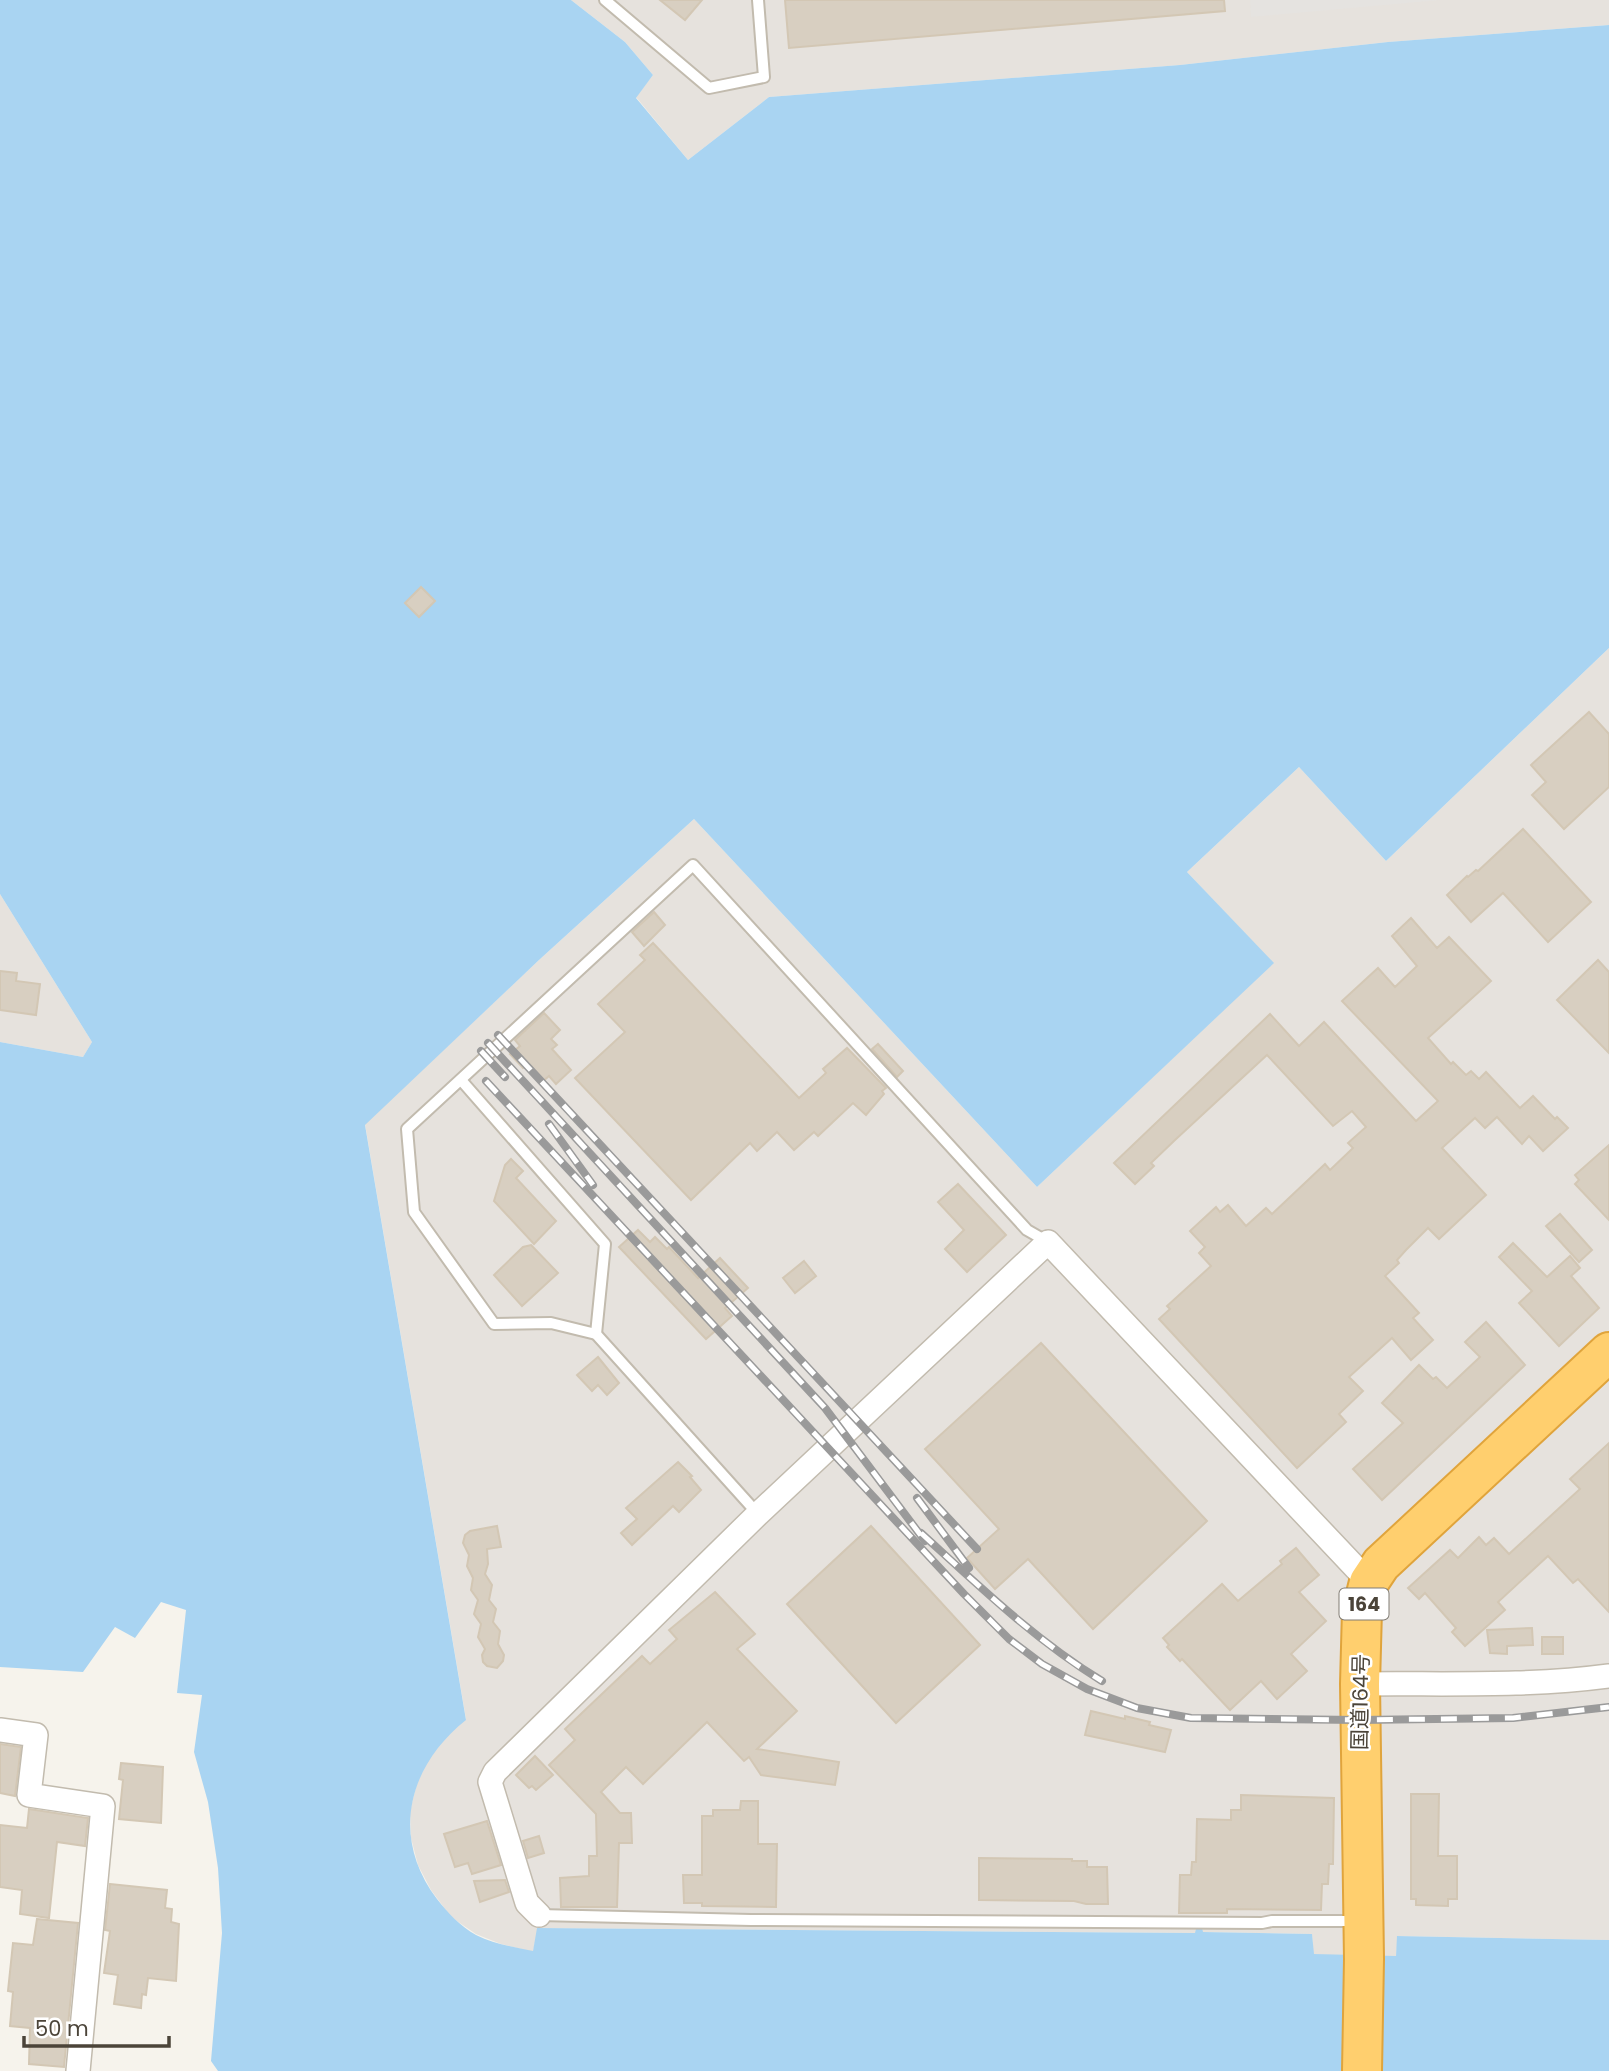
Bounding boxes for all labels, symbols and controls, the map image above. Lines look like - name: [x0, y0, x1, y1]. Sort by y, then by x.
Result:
- road number: 164: [1340, 1588, 1388, 1620]
- street label: 国道164号: [1345, 1654, 1375, 1750]
- scale bar: [24, 2004, 170, 2048]
- text: 50 m: [35, 2014, 89, 2043]

